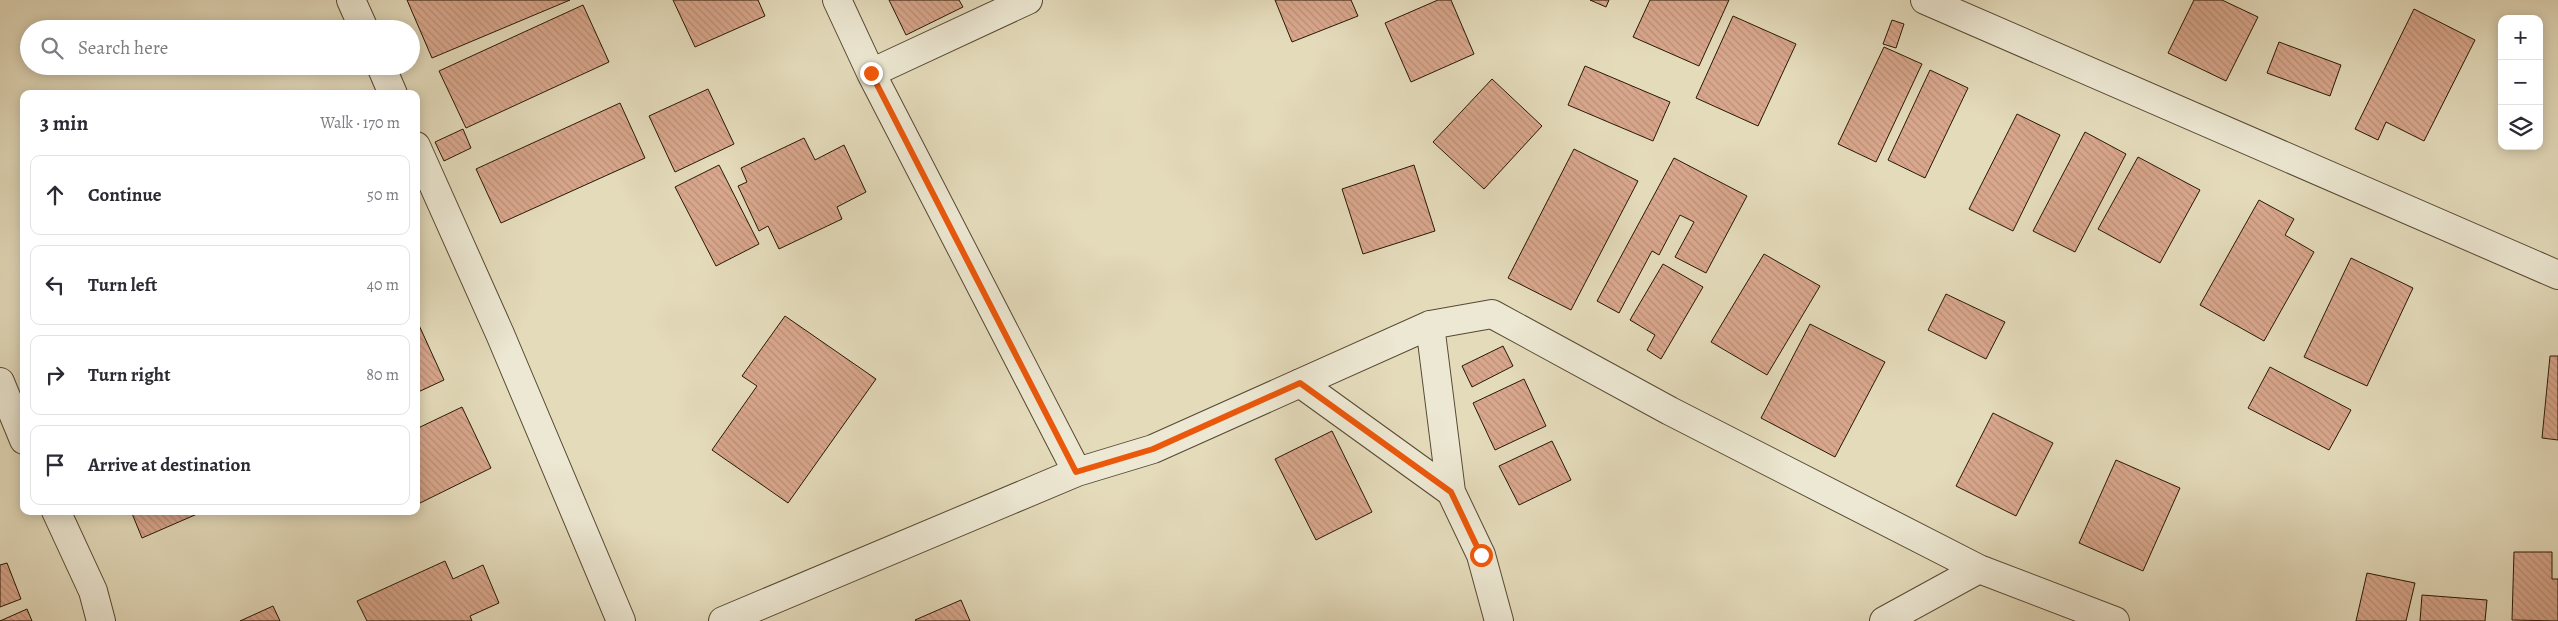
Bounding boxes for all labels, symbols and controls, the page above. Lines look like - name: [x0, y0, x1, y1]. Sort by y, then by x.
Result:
- map controls: [2498, 15, 2543, 150]
- button: +: [2498, 15, 2543, 60]
- search box: [20, 20, 420, 75]
- icon: search: [38, 34, 66, 62]
- text: Search here: [78, 35, 168, 61]
- button: −: [2498, 60, 2543, 105]
- route end: [860, 62, 883, 85]
- button: layers: [2498, 105, 2543, 150]
- text: 3 min: [40, 109, 88, 137]
- text: Walk · 170 m: [320, 112, 400, 134]
- icon: ahead: [41, 181, 69, 209]
- text: Continue: [88, 182, 162, 208]
- text: 50 m: [367, 184, 399, 206]
- icon: left: [41, 271, 69, 299]
- text: Turn left: [88, 272, 157, 298]
- text: 40 m: [367, 274, 399, 296]
- icon: right: [41, 361, 69, 389]
- text: Turn right: [88, 362, 170, 388]
- text: 80 m: [366, 364, 399, 386]
- icon: arrive: [41, 451, 69, 479]
- text: Arrive at destination: [88, 452, 251, 478]
- route start: [1470, 544, 1493, 567]

